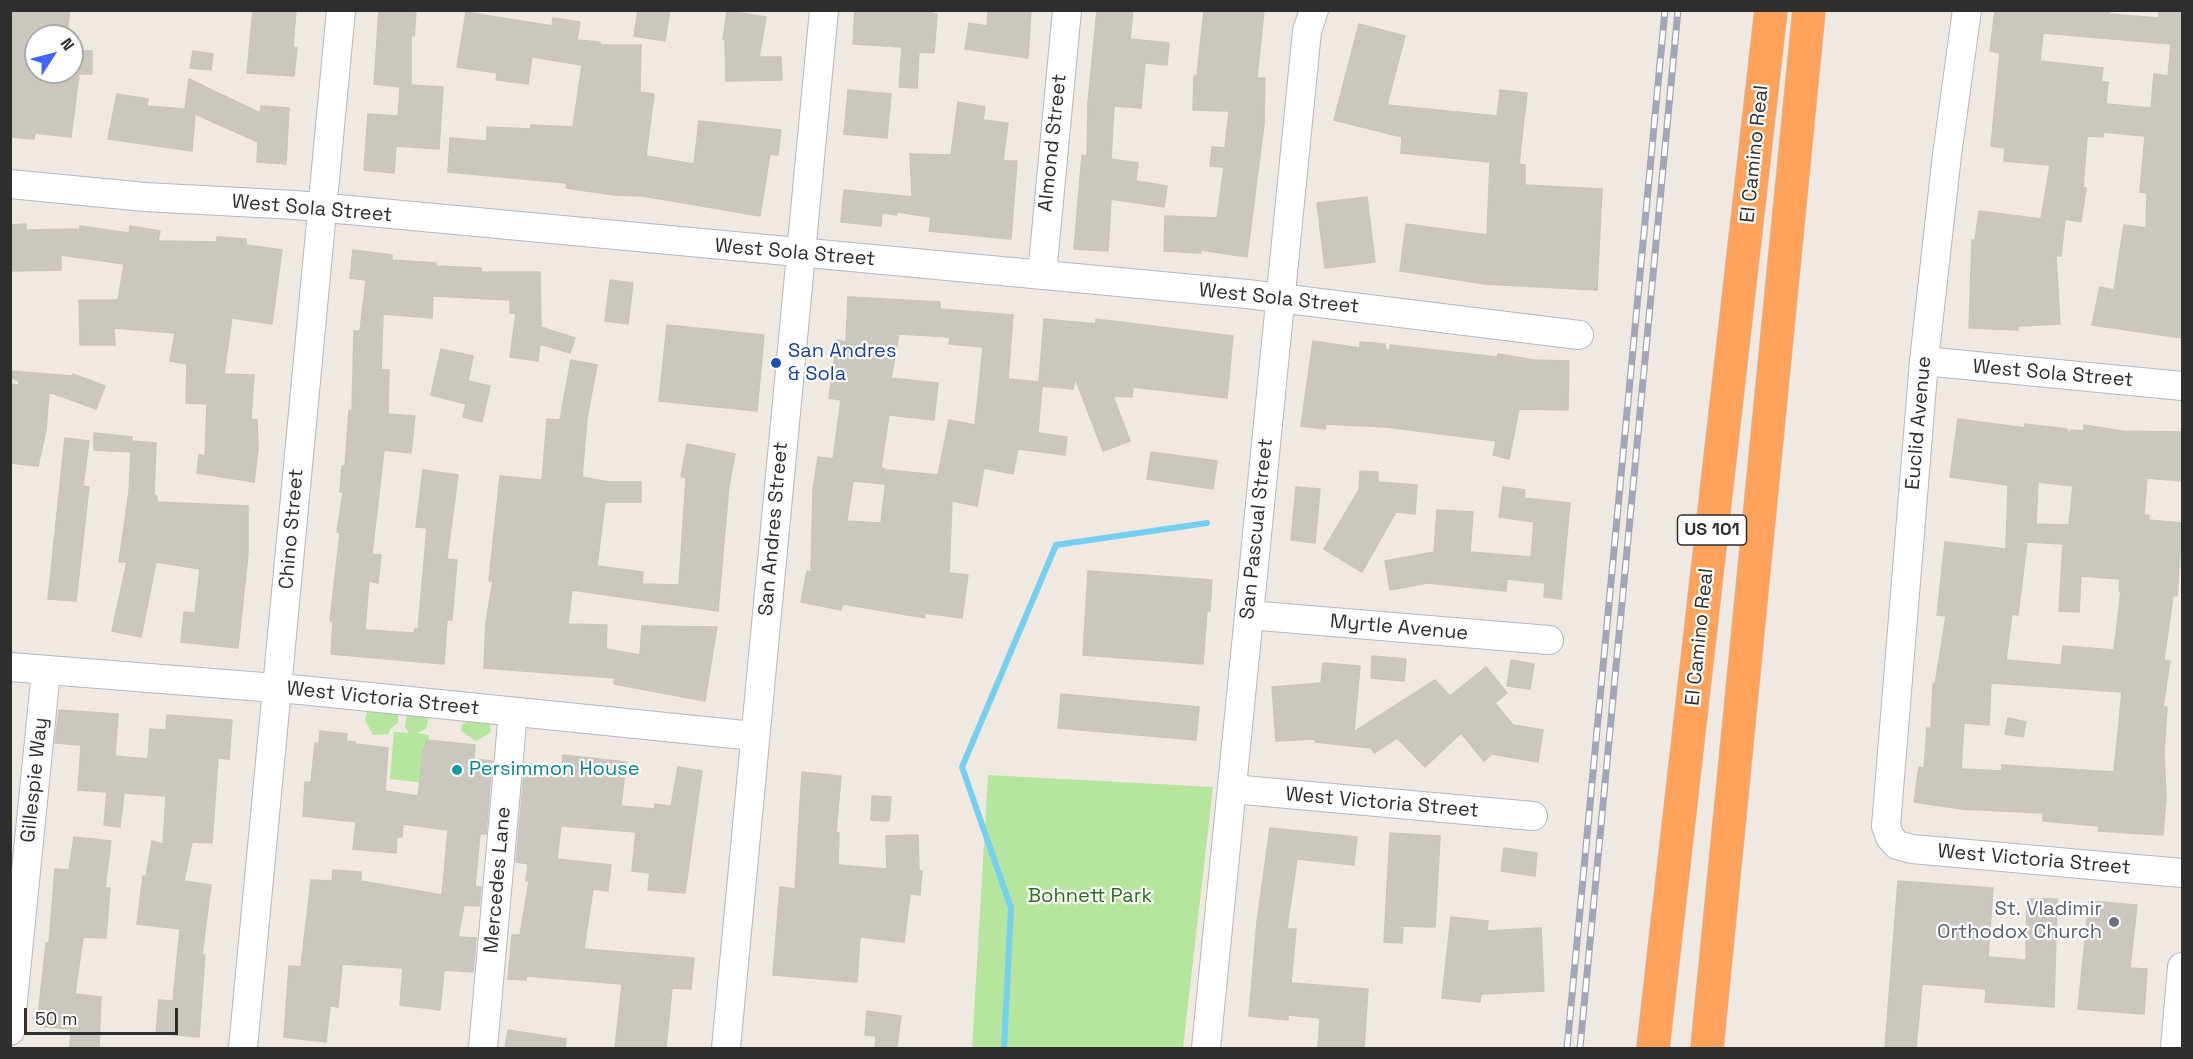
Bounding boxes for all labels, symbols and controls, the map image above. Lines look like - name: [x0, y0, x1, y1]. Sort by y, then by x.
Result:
- north arrow: [24, 24, 84, 84]
- text: N: [56, 34, 79, 55]
- street label: Almond Street: [1034, 73, 1072, 213]
- street label: El Camino Real: [1736, 84, 1774, 224]
- street label: West Sola Street: [231, 190, 393, 228]
- street label: West Sola Street: [714, 234, 876, 272]
- street label: West Sola Street: [1198, 279, 1360, 319]
- place label: San Andres & Sola: [788, 340, 896, 387]
- street label: Euclid Avenue: [1901, 355, 1937, 491]
- street label: West Sola Street: [1972, 355, 2134, 393]
- marker: San Andres & Sola: [769, 356, 783, 370]
- street label: San Pascual Street: [1236, 437, 1278, 621]
- street label: San Andres Street: [754, 441, 794, 617]
- street label: Chino Street: [275, 468, 309, 590]
- road number: US 101: [1678, 515, 1746, 545]
- street label: El Camino Real: [1681, 567, 1719, 707]
- street label: Myrtle Avenue: [1329, 610, 1469, 646]
- street label: West Victoria Street: [285, 677, 481, 721]
- street label: Gillespie Way: [16, 716, 54, 844]
- place label: Persimmon House: [469, 758, 640, 782]
- marker: Persimmon House: [450, 763, 464, 777]
- street label: West Victoria Street: [1284, 783, 1480, 823]
- street label: Mercedes Lane: [480, 806, 516, 954]
- street label: West Victoria Street: [1936, 840, 2132, 880]
- park label: Bohnett Park: [1028, 885, 1152, 909]
- place label: St. Vladimir Orthodox Church: [1937, 898, 2102, 945]
- marker: St. Vladimir Orthodox Church: [2107, 915, 2121, 929]
- scale bar: [27, 996, 182, 1034]
- text: 50 m: [35, 1007, 77, 1030]

